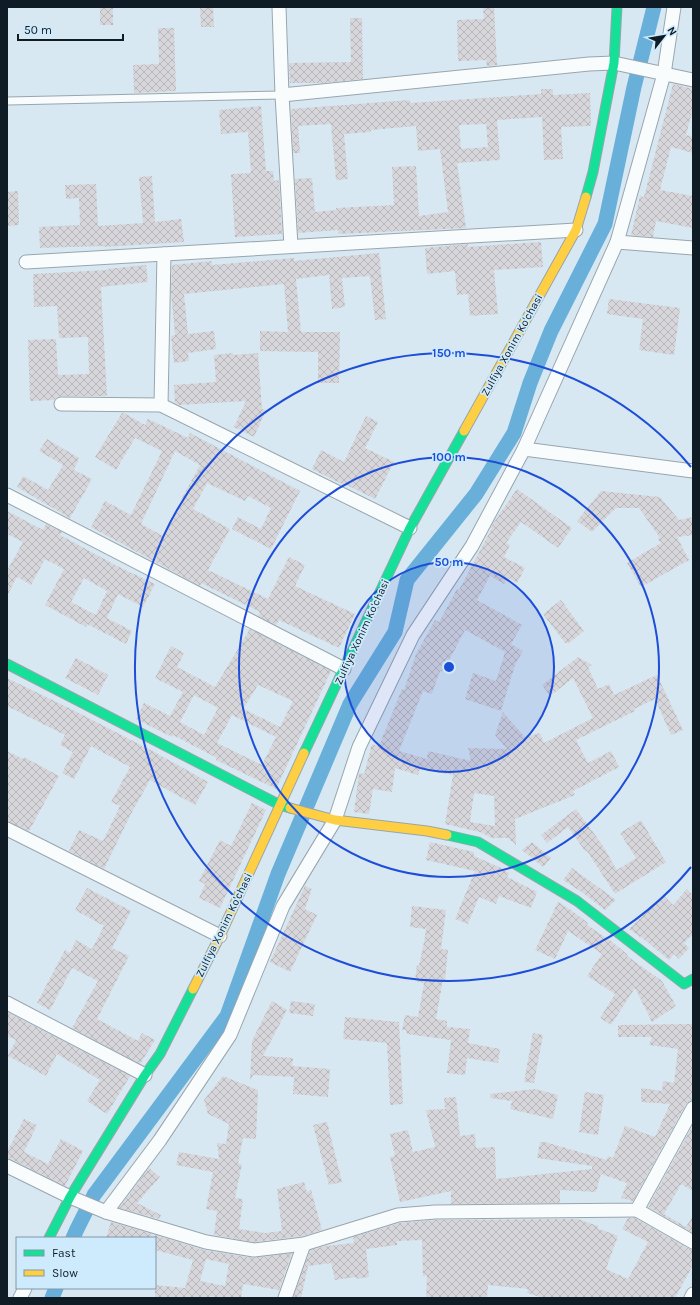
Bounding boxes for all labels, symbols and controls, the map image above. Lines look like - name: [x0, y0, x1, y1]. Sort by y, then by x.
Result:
- scale bar: [18, 16, 123, 42]
- north arrow: [644, 16, 684, 56]
- text: 50 m: [24, 23, 52, 37]
- text: N: [665, 24, 680, 38]
- street label: Zulfiya Xonim Ko'chasi: [479, 292, 545, 398]
- text: 150 m: [432, 346, 466, 360]
- text: 100 m: [432, 450, 466, 464]
- text: 50 m: [435, 555, 464, 569]
- street label: Zulfiya Xonim Ko'chasi: [332, 577, 392, 687]
- centre of rings: [442, 660, 456, 674]
- street label: Zulfiya Xonim Ko'chasi: [193, 871, 255, 979]
- legend: [16, 1237, 156, 1289]
- text: Fast: [52, 1246, 76, 1260]
- text: Slow: [52, 1266, 78, 1280]

